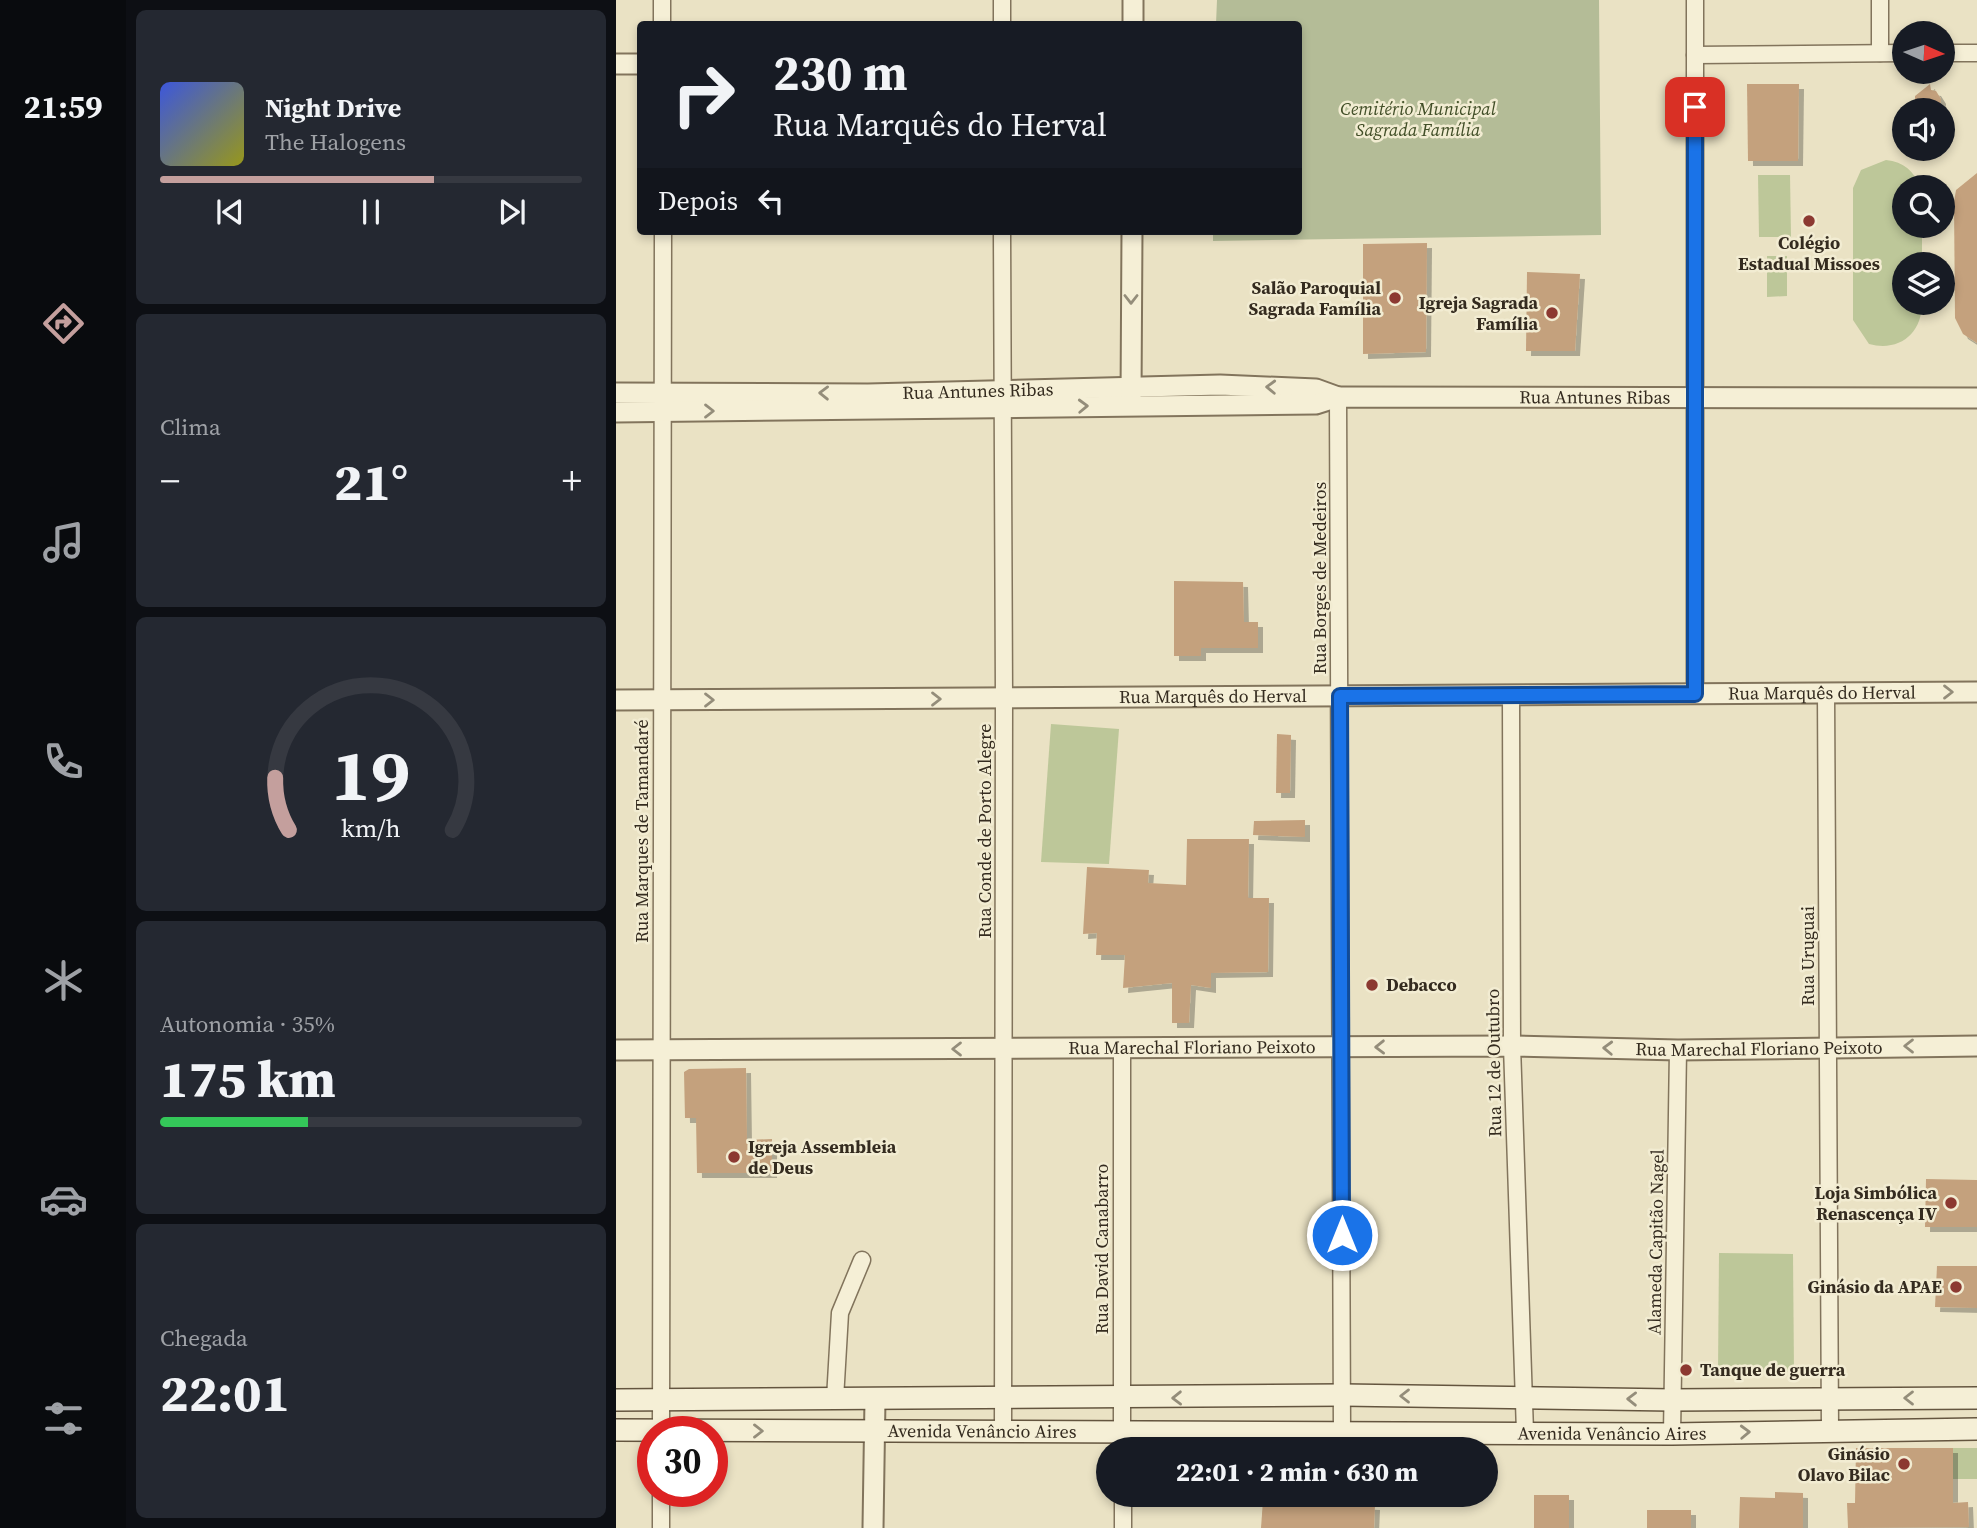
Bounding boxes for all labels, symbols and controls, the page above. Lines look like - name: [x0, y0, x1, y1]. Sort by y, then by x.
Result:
- north arrow: [1892, 21, 1955, 84]
- map controls: [1892, 21, 1955, 315]
- text: 230 m: [773, 39, 908, 106]
- icon: right: [658, 49, 749, 140]
- pin: [1665, 77, 1725, 137]
- text: 21:59: [24, 85, 102, 129]
- icon: arrive: [1676, 88, 1714, 126]
- text: Night Drive: [265, 90, 401, 126]
- park label: Cemitério Municipal Sagrada Família: [1340, 96, 1496, 142]
- button: sound: [1892, 98, 1955, 161]
- text: Rua Marquês do Herval: [773, 103, 1107, 147]
- text: The Halogens: [265, 126, 406, 158]
- button: search: [1892, 175, 1955, 238]
- icon: left: [752, 182, 790, 220]
- text: Depois: [658, 183, 738, 219]
- icon: previous: [211, 193, 249, 231]
- icon: pause: [352, 193, 390, 231]
- icon: next: [493, 193, 531, 231]
- marker: Colégio Estadual Missoes: [1801, 213, 1817, 229]
- place label: Colégio Estadual Missoes: [1738, 230, 1880, 276]
- button: layers: [1892, 252, 1955, 315]
- place label: Salão Paroquial Sagrada Família: [1249, 275, 1381, 321]
- marker: Salão Paroquial Sagrada Família: [1387, 290, 1403, 306]
- place label: Igreja Sagrada Família: [1419, 290, 1538, 336]
- one-way arrow: [1123, 294, 1139, 305]
- icon: directions: [39, 299, 88, 348]
- marker: Igreja Sagrada Família: [1544, 305, 1560, 321]
- street label: Rua Antunes Ribas: [902, 376, 1054, 405]
- one-way arrow: [1266, 380, 1277, 395]
- street label: Rua Antunes Ribas: [1519, 384, 1671, 410]
- one-way arrow: [818, 386, 829, 401]
- one-way arrow: [1078, 398, 1089, 414]
- one-way arrow: [704, 403, 714, 419]
- text: Clima: [160, 411, 221, 443]
- text: 21°: [334, 446, 408, 517]
- text: −: [160, 455, 180, 507]
- text: +: [562, 455, 582, 507]
- street label: Rua Borges de Medeiros: [1307, 481, 1332, 674]
- icon: music: [39, 518, 88, 567]
- street label: Rua Marquês do Herval: [1728, 679, 1916, 705]
- street label: Rua Marquês do Herval: [1119, 683, 1307, 709]
- one-way arrow: [1943, 684, 1953, 700]
- one-way arrow: [931, 691, 942, 707]
- one-way arrow: [704, 692, 714, 708]
- street label: Rua Marques de Tamandaré: [629, 719, 654, 943]
- street label: Rua Conde de Porto Alegre: [972, 723, 997, 939]
- text: 19: [332, 725, 410, 824]
- icon: phone: [39, 737, 88, 786]
- text: km/h: [341, 811, 401, 845]
- street label: Rua Uruguai: [1795, 906, 1820, 1006]
- icon: climate: [39, 956, 88, 1005]
- place label: Debacco: [1386, 972, 1457, 997]
- marker: Debacco: [1364, 977, 1380, 993]
- street label: Rua 12 de Outubro: [1480, 988, 1507, 1137]
- text: Autonomia · 35%: [160, 1008, 335, 1040]
- street label: Rua Marechal Floriano Peixoto: [1068, 1034, 1316, 1060]
- street label: Rua Marechal Floriano Peixoto: [1635, 1034, 1883, 1062]
- one-way arrow: [1903, 1038, 1914, 1054]
- one-way arrow: [1375, 1040, 1386, 1055]
- one-way arrow: [951, 1041, 962, 1057]
- one-way arrow: [1602, 1041, 1613, 1056]
- text: 175 km: [160, 1043, 336, 1114]
- place label: Igreja Assembleia de Deus: [748, 1134, 897, 1180]
- marker: Igreja Assembleia de Deus: [726, 1149, 742, 1165]
- street label: Alameda Capitão Nagel: [1641, 1149, 1670, 1335]
- street label: Rua David Canabarro: [1089, 1164, 1114, 1334]
- icon: car: [39, 1175, 88, 1224]
- place label: Loja Simbólica Renascença IV: [1814, 1180, 1937, 1226]
- marker: Loja Simbólica Renascença IV: [1943, 1195, 1959, 1211]
- position arrow: [1305, 1198, 1379, 1272]
- place label: Ginásio da APAE: [1808, 1274, 1942, 1299]
- marker: Ginásio da APAE: [1948, 1279, 1964, 1295]
- text: Chegada: [160, 1322, 248, 1354]
- text: 22:01: [160, 1357, 290, 1428]
- place label: Tanque de guerra: [1700, 1357, 1846, 1382]
- marker: Tanque de guerra: [1678, 1362, 1694, 1378]
- one-way arrow: [1399, 1388, 1410, 1404]
- one-way arrow: [1172, 1390, 1182, 1406]
- one-way arrow: [1903, 1390, 1914, 1406]
- one-way arrow: [1627, 1391, 1638, 1406]
- icon: filters: [39, 1394, 88, 1443]
- speed limit sign: 30: [637, 1416, 728, 1507]
- street label: Avenida Venâncio Aires: [887, 1418, 1077, 1444]
- street label: Avenida Venâncio Aires: [1517, 1420, 1707, 1446]
- one-way arrow: [753, 1423, 763, 1439]
- one-way arrow: [1740, 1424, 1750, 1440]
- place label: Ginásio Olavo Bilac: [1798, 1441, 1890, 1487]
- text: 22:01 · 2 min · 630 m: [1176, 1454, 1418, 1490]
- marker: Ginásio Olavo Bilac: [1896, 1456, 1912, 1472]

